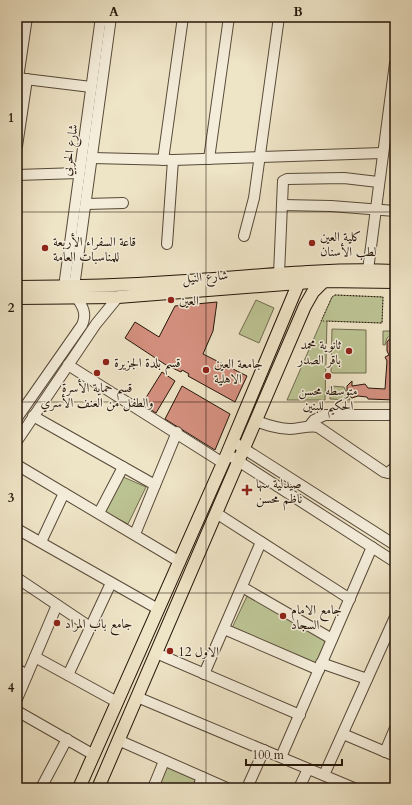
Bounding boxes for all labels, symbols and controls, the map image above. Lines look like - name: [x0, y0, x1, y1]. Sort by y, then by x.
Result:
- text: A: [109, 3, 119, 21]
- text: B: [293, 3, 303, 21]
- text: 1: [8, 109, 14, 127]
- street label: شارع الحربي: [57, 123, 85, 178]
- place label: كلية العين لطب الأسنان: [320, 228, 377, 261]
- place label: قاعة السفراء الأربعة للمناسبات العامة: [53, 233, 136, 266]
- marker: كلية العين لطب الأسنان: [307, 238, 317, 248]
- marker: قاعة السفراء الأربعة للمناسبات العامة: [40, 243, 50, 253]
- street label: شارع النيل: [181, 266, 229, 290]
- place label: العين: [179, 292, 199, 310]
- marker: العين: [166, 295, 176, 305]
- text: 2: [8, 299, 15, 317]
- place label: ثانوية محمد باقر الصدر: [296, 336, 342, 369]
- marker: ثانوية محمد باقر الصدر: [344, 346, 354, 356]
- place label: قسم بلدة الجزيرة: [114, 354, 181, 376]
- place label: جامعة العين الاهلية: [214, 355, 263, 388]
- marker: قسم بلدة الجزيرة: [101, 357, 111, 367]
- marker: جامعة العين الاهلية: [201, 365, 211, 375]
- marker: قسم حماية الأسرة والطفل من العنف الأسري: [92, 368, 102, 378]
- marker: متوسطه محسن الحكيم للبنين: [323, 371, 333, 381]
- place label: قسم حماية الأسرة والطفل من العنف الأسري: [40, 379, 154, 413]
- place label: متوسطه محسن الحكيم للبنين: [299, 382, 357, 419]
- place label: صيدلية سها ناظم محسن: [256, 475, 302, 511]
- marker: صيدلية سها ناظم محسن: [241, 484, 253, 496]
- text: 3: [8, 489, 15, 507]
- place label: جامع الامام السجاد: [291, 601, 342, 634]
- marker: جامع الامام السجاد: [278, 611, 288, 621]
- place label: جامع باب المراد: [65, 615, 132, 636]
- marker: جامع باب المراد: [52, 618, 62, 628]
- place label: الاول 12: [178, 643, 219, 661]
- marker: الاول 12: [165, 646, 175, 656]
- text: 4: [8, 679, 15, 697]
- scale bar: [246, 741, 342, 767]
- text: 100 m: [252, 747, 285, 763]

